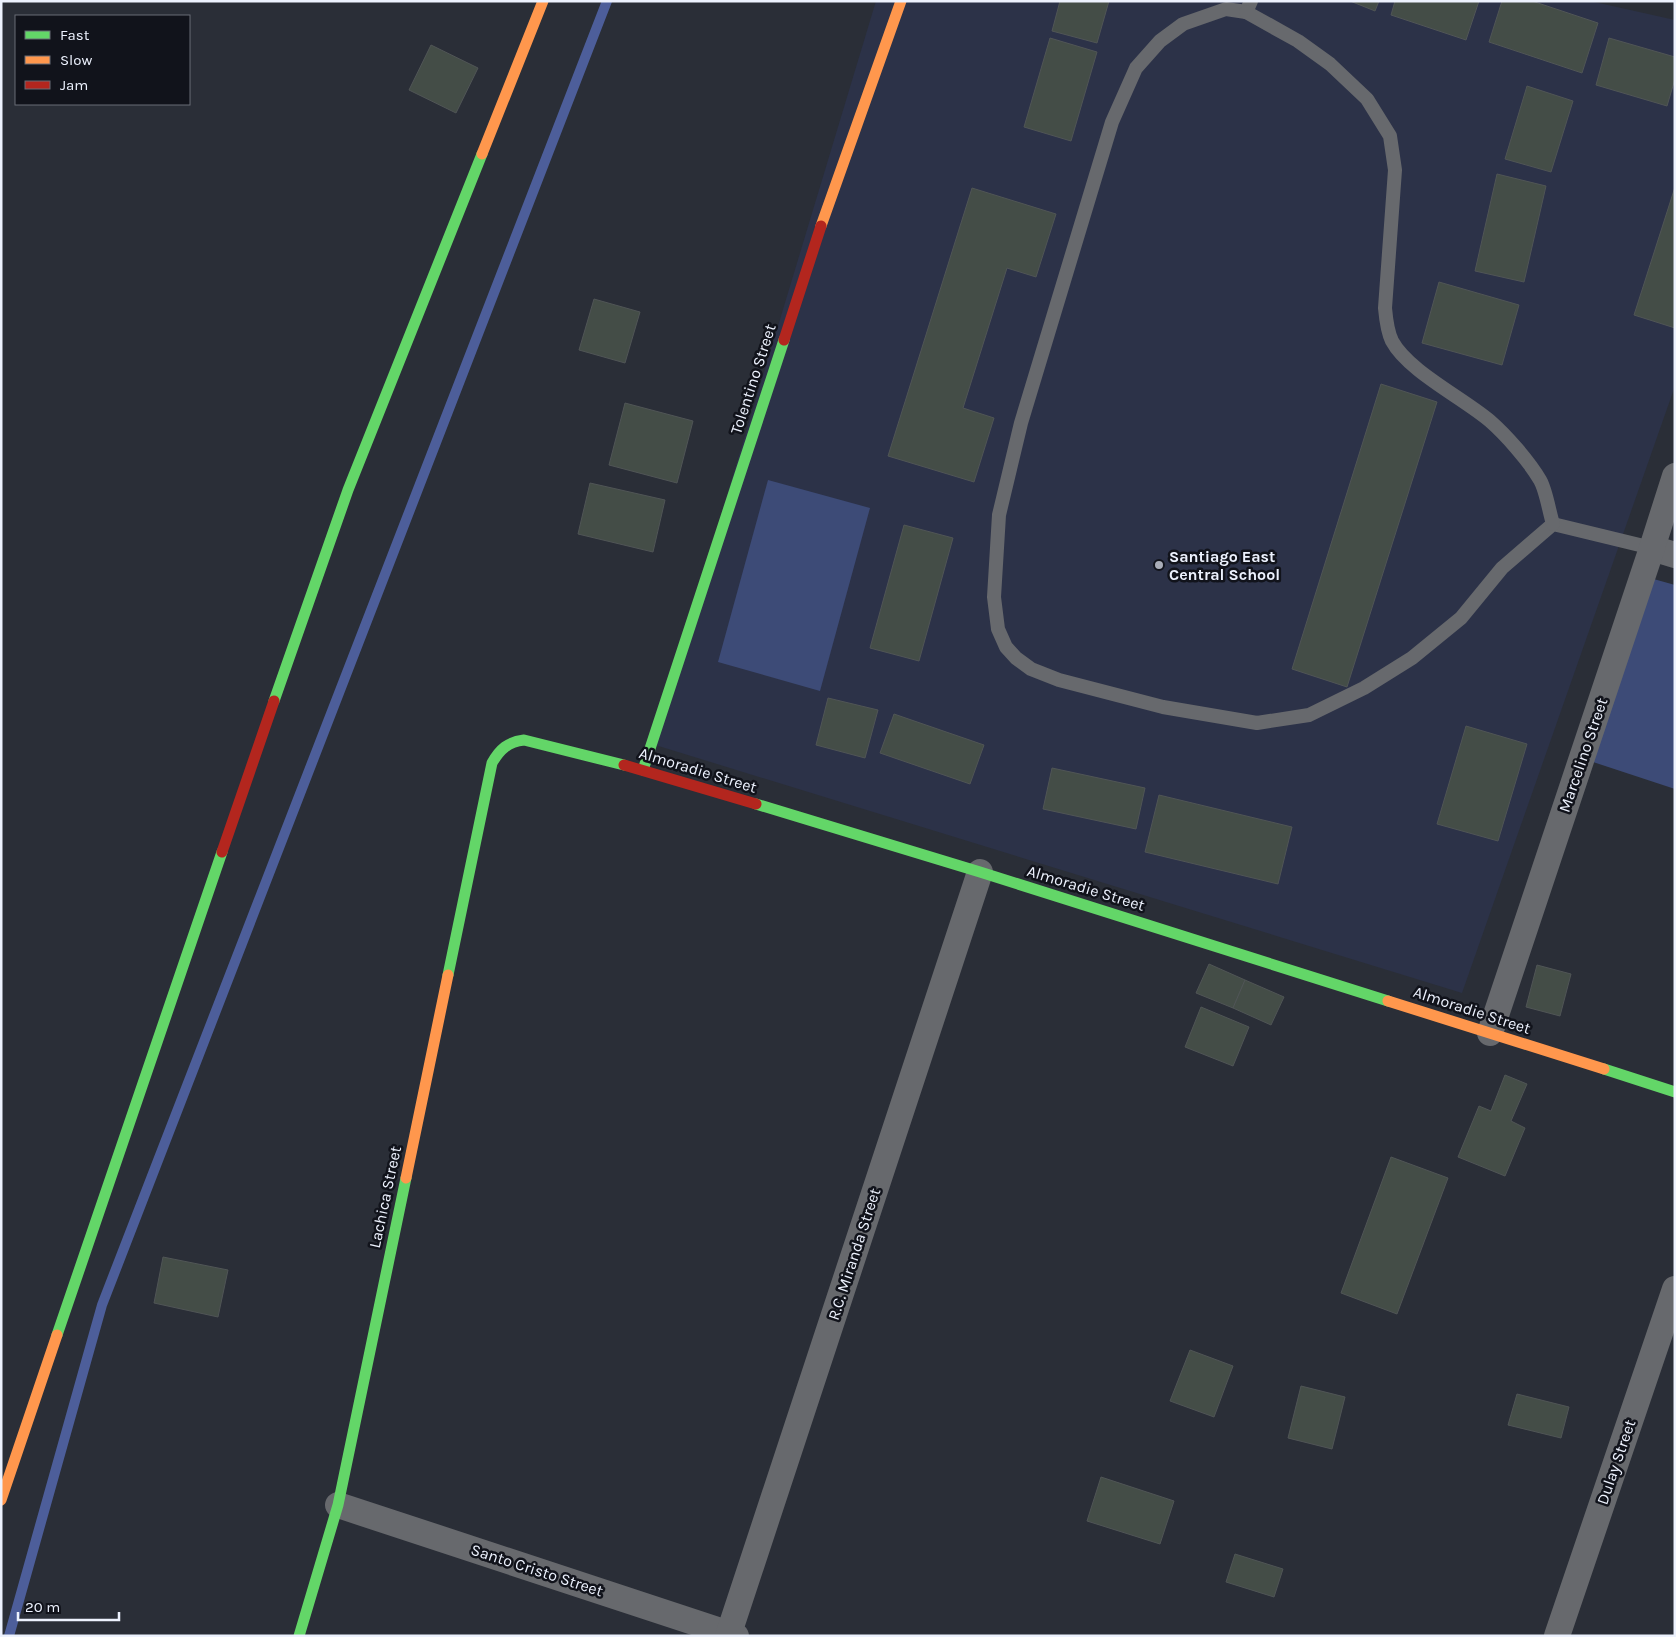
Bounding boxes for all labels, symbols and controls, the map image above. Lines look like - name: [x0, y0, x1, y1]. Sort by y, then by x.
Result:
- legend: [15, 15, 190, 105]
- text: Fast: [60, 26, 90, 44]
- text: Slow: [60, 51, 92, 69]
- text: Jam: [60, 76, 88, 94]
- street label: Tolentino Street: [726, 321, 780, 437]
- place label: Santiago East Central School: [1169, 547, 1280, 584]
- marker: Santiago East Central School: [1153, 559, 1165, 571]
- street label: Marcelino Street: [1554, 695, 1612, 815]
- street label: Almoradie Street: [637, 743, 759, 797]
- street label: Almoradie Street: [1025, 861, 1147, 915]
- street label: Almoradie Street: [1411, 982, 1533, 1038]
- street label: Lachica Street: [365, 1144, 405, 1250]
- street label: R.C. Miranda Street: [824, 1186, 884, 1322]
- street label: Dulay Street: [1593, 1417, 1639, 1507]
- street label: Santo Cristo Street: [468, 1540, 606, 1600]
- scale bar: [18, 1590, 119, 1622]
- text: 20 m: [25, 1598, 60, 1616]

